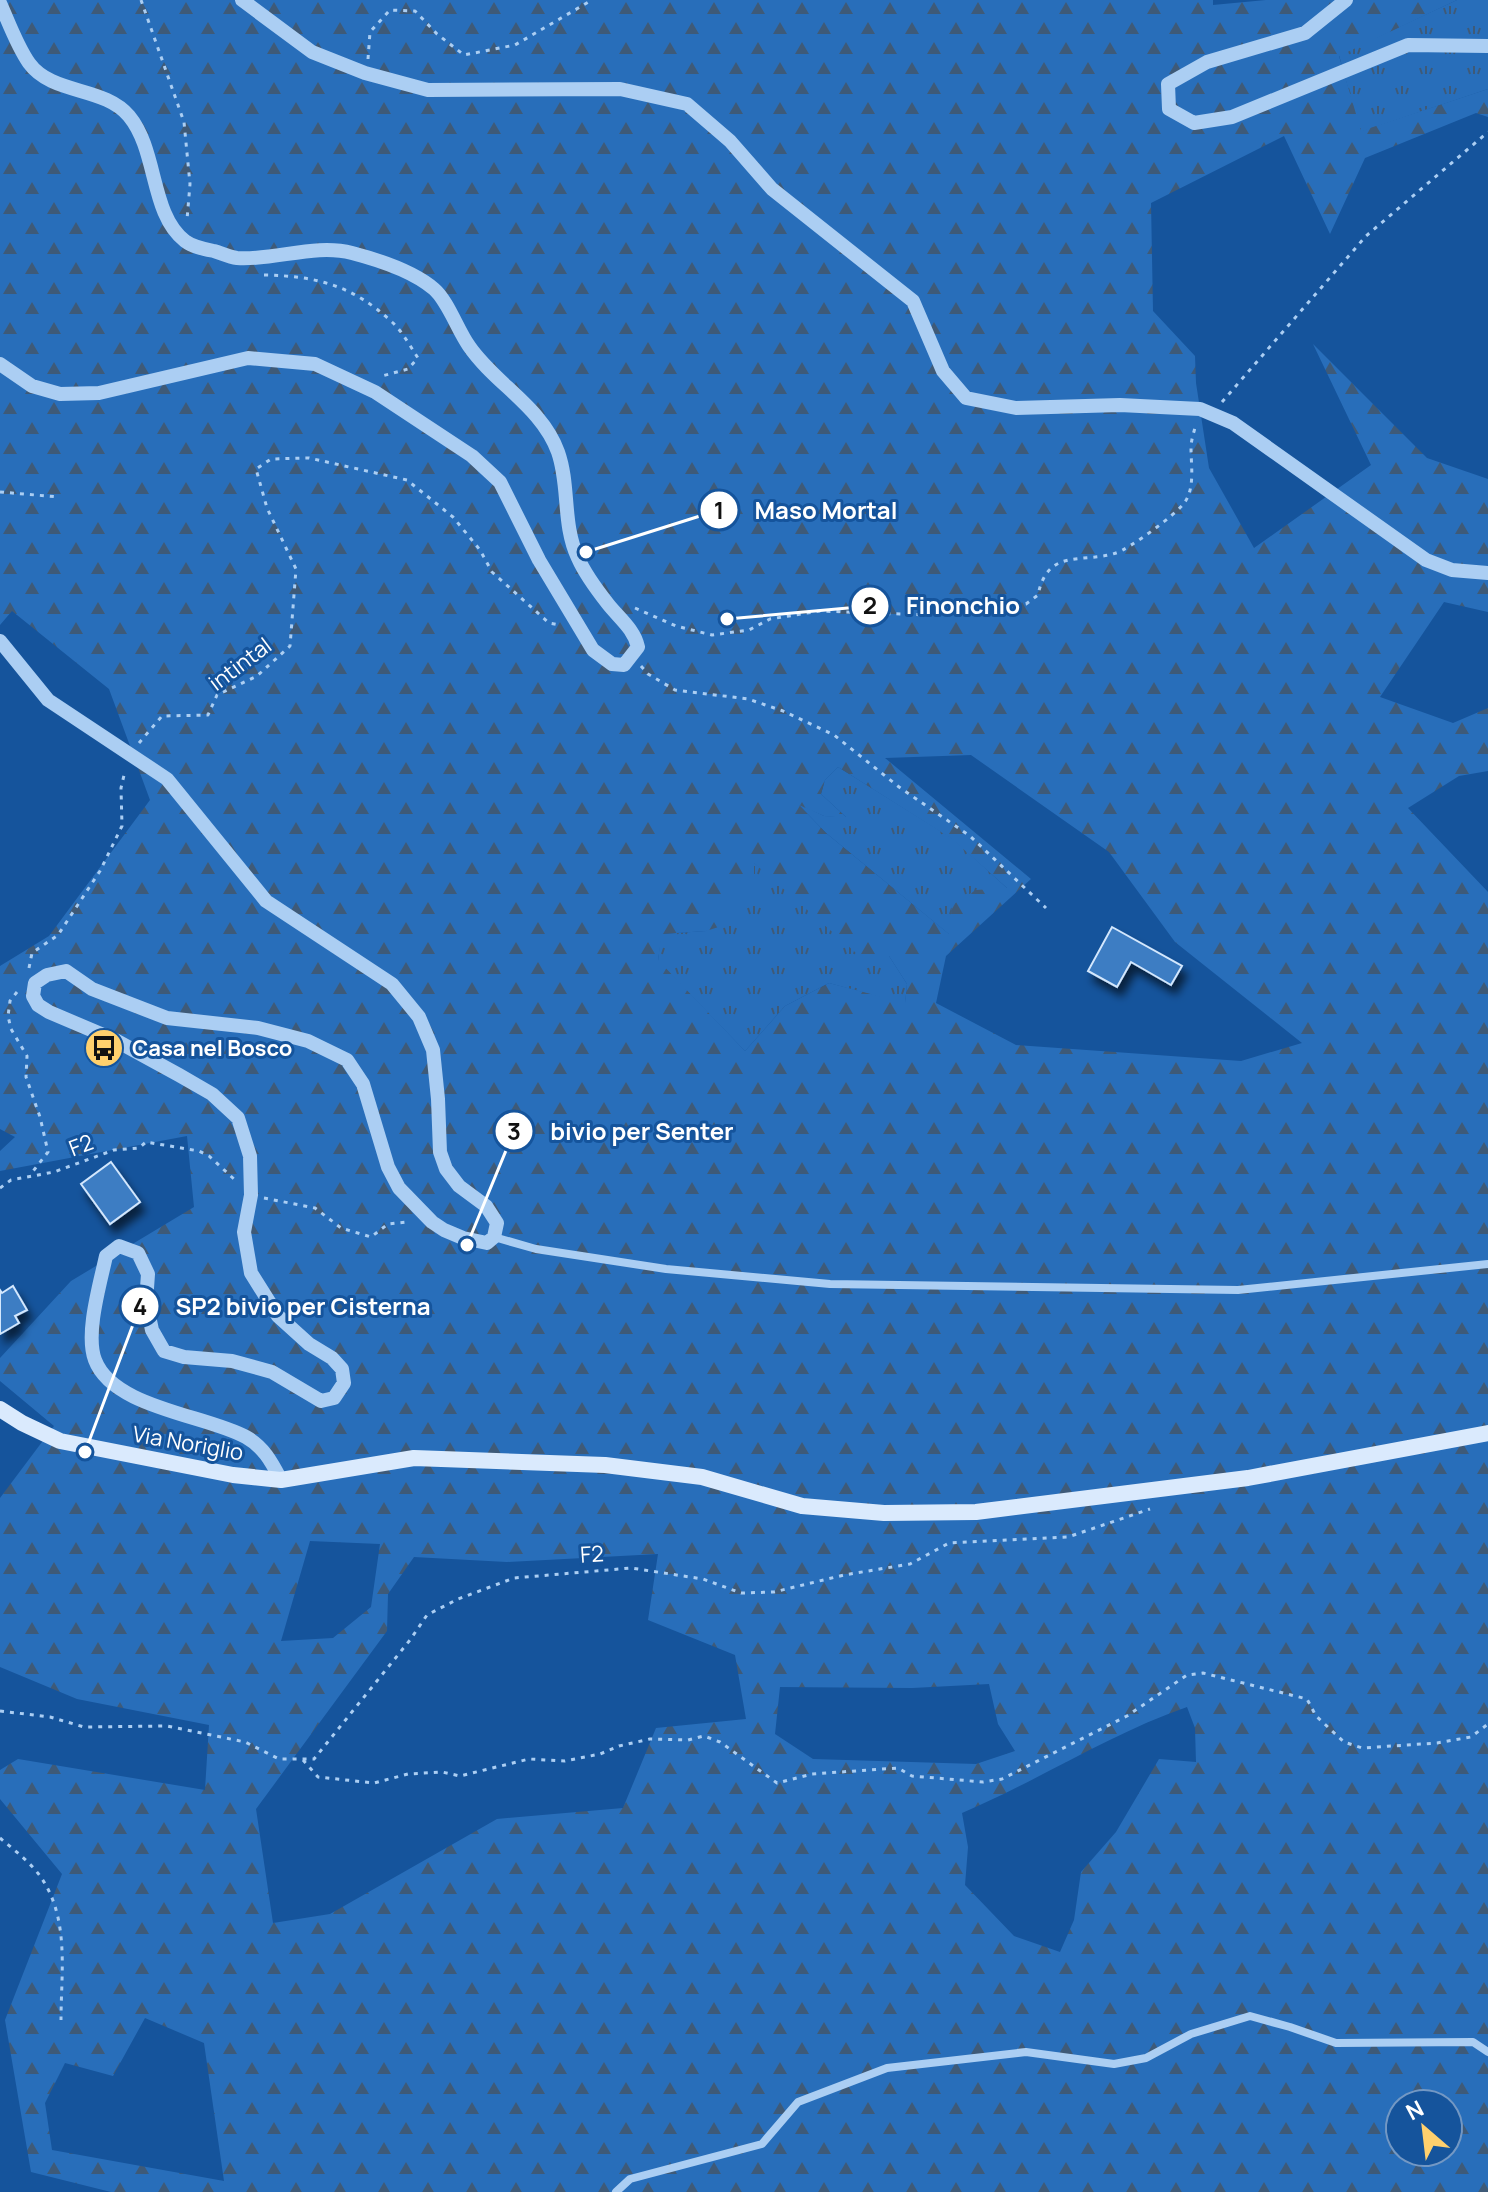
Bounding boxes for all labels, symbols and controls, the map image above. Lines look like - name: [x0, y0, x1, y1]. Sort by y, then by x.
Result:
- callout: Maso Mortal: [699, 486, 914, 534]
- text: 1: [714, 493, 724, 526]
- text: Maso Mortal: [755, 493, 897, 526]
- callout: Finonchio: [850, 582, 1036, 630]
- text: 2: [863, 588, 877, 621]
- text: Finonchio: [906, 588, 1020, 621]
- street label: intintal: [202, 631, 278, 697]
- bus stop icon: Casa nel Bosco: [83, 1027, 125, 1069]
- place label: Casa nel Bosco: [132, 1033, 292, 1063]
- callout: bivio per Senter: [494, 1107, 749, 1155]
- text: 3: [507, 1114, 521, 1147]
- text: bivio per Senter: [550, 1114, 734, 1147]
- street label: F2: [65, 1127, 97, 1163]
- callout: SP2 bivio per Cisterna: [120, 1282, 447, 1330]
- text: 4: [133, 1289, 147, 1322]
- text: SP2 bivio per Cisterna: [175, 1289, 431, 1322]
- street label: Via Noriglio: [130, 1418, 246, 1468]
- street label: F2: [579, 1538, 605, 1570]
- north arrow: [1384, 2088, 1464, 2168]
- text: N: [1401, 2093, 1429, 2127]

